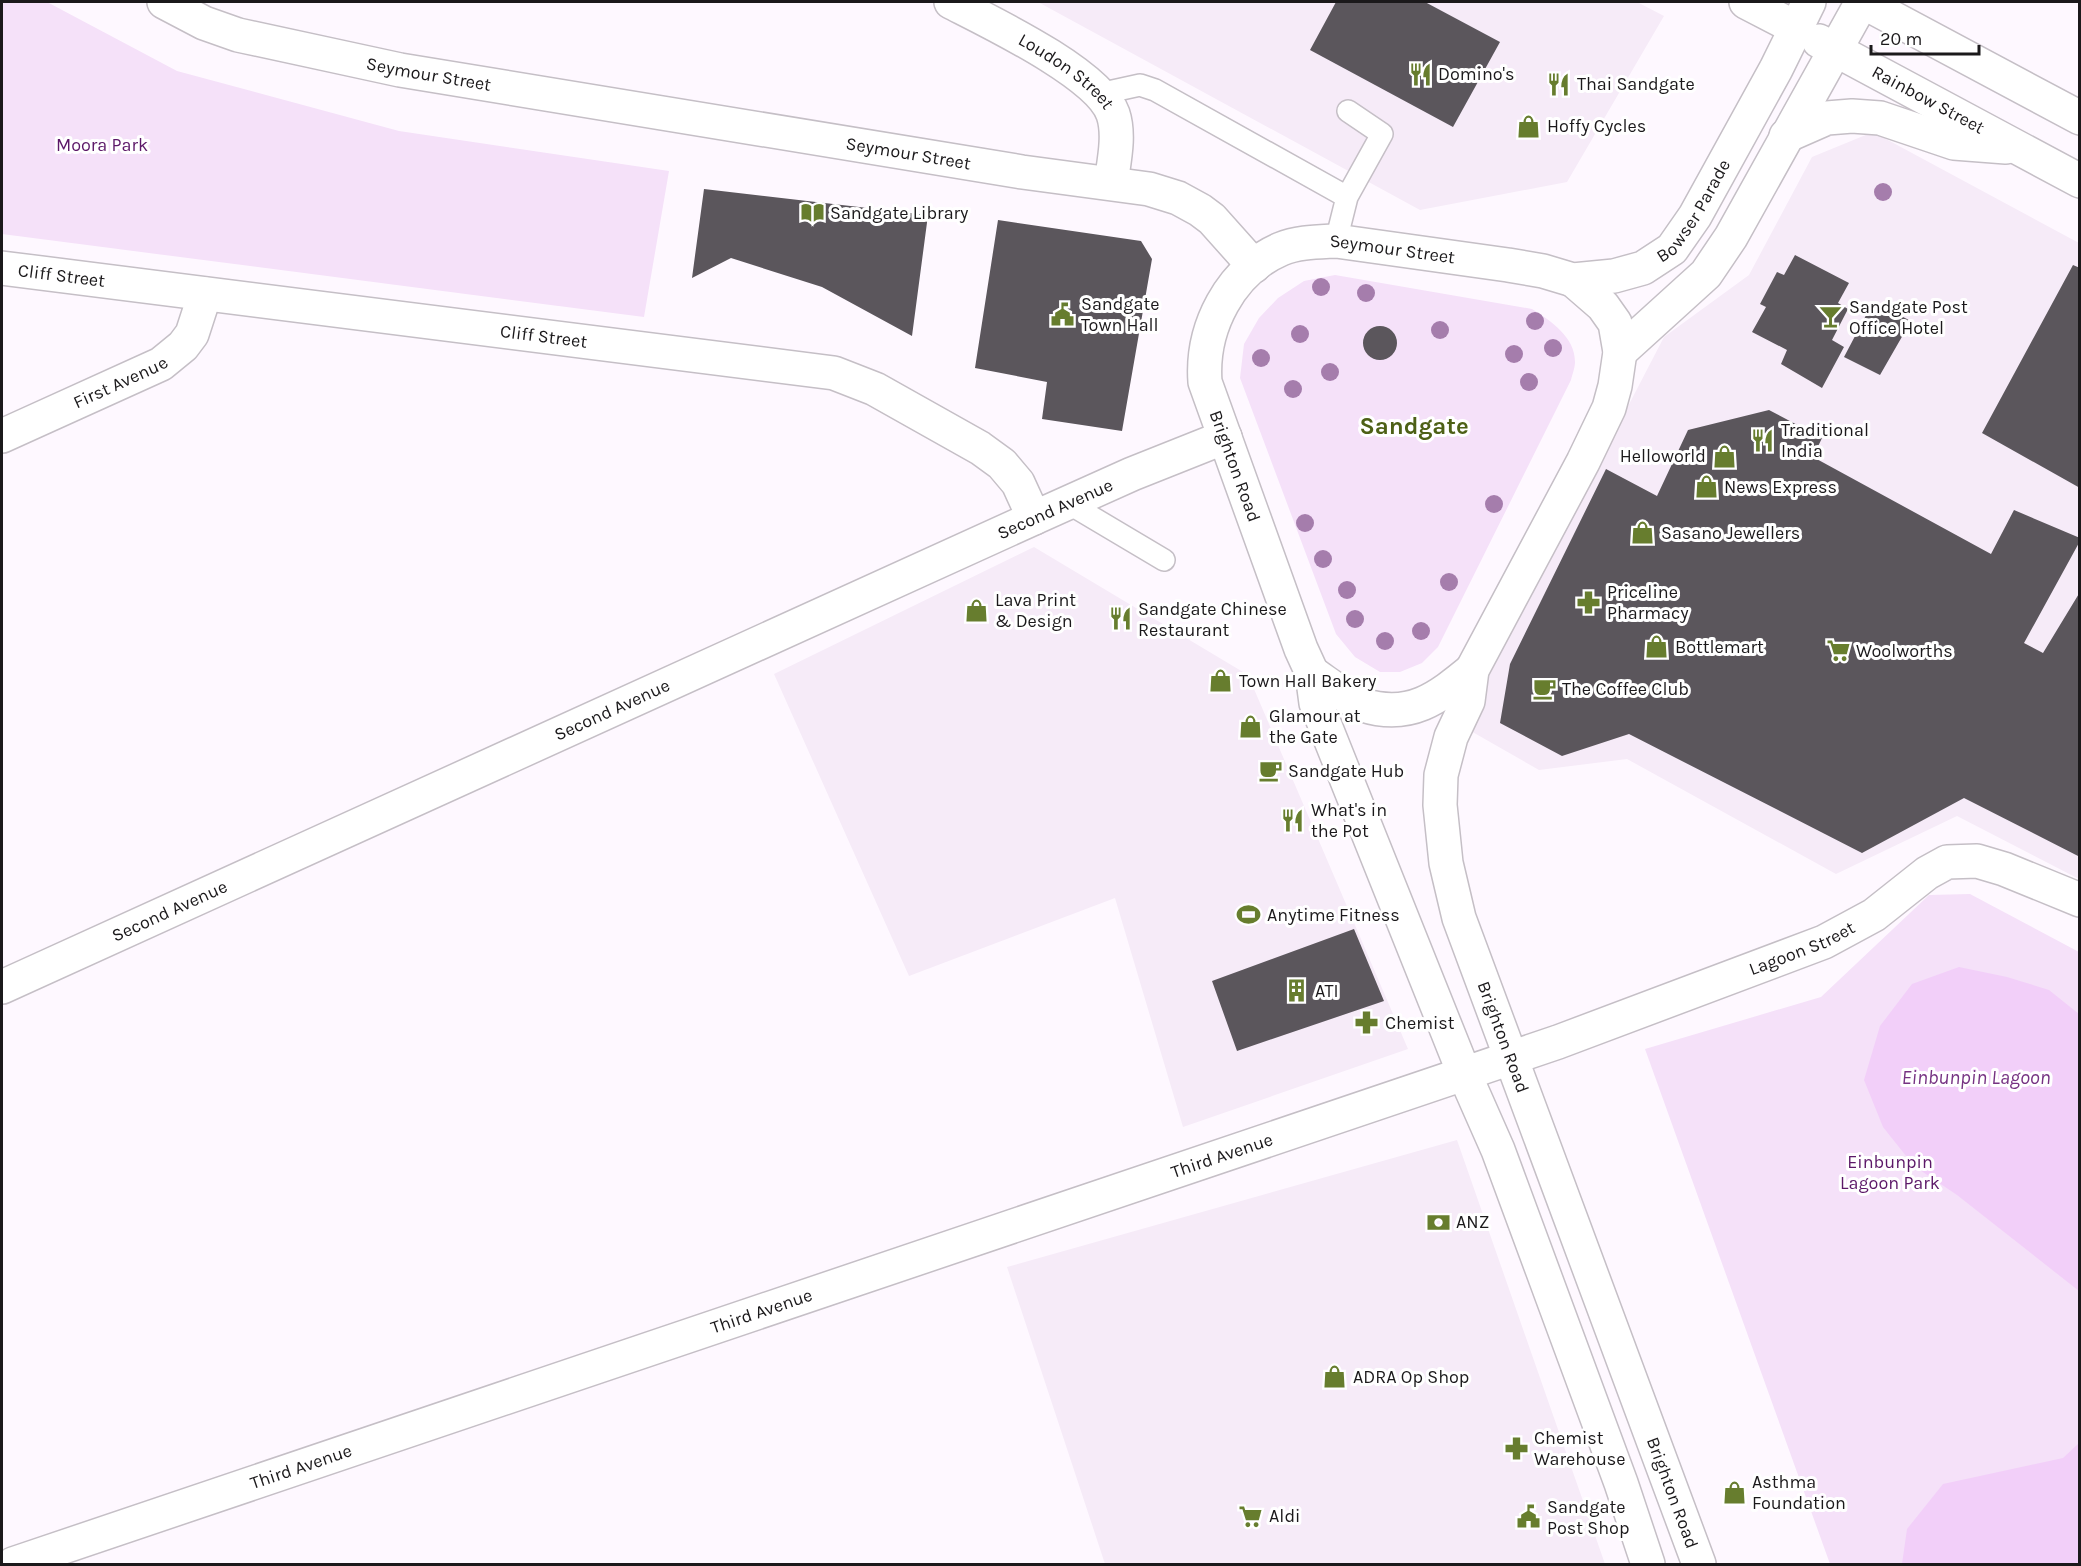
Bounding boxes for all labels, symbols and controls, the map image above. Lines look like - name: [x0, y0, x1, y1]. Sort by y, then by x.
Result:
- scale bar: [1871, 18, 1979, 56]
- street label: Loudon Street: [1015, 28, 1119, 114]
- text: 20 m: [1880, 28, 1922, 50]
- street label: Seymour Street: [364, 52, 493, 96]
- street label: Rainbow Street: [1868, 60, 1989, 139]
- restaurant icon: Domino's: [1407, 61, 1433, 87]
- place label: Domino's: [1438, 63, 1515, 85]
- restaurant icon: Thai Sandgate: [1546, 71, 1572, 97]
- place label: Thai Sandgate: [1577, 73, 1695, 95]
- shop icon: Hoffy Cycles: [1516, 113, 1542, 139]
- place label: Hoffy Cycles: [1547, 115, 1646, 137]
- street label: Seymour Street: [844, 132, 973, 174]
- park label: Moora Park: [56, 134, 148, 156]
- street label: Bowser Parade: [1652, 155, 1735, 267]
- library icon: Sandgate Library: [799, 200, 825, 226]
- place label: Sandgate Library: [830, 202, 969, 224]
- street label: Seymour Street: [1329, 230, 1457, 269]
- street label: Cliff Street: [17, 259, 107, 292]
- place label: Sandgate Town Hall: [1081, 293, 1159, 336]
- place label: Sandgate Post Office Hotel: [1849, 296, 1968, 339]
- public building icon: Sandgate Town Hall: [1050, 301, 1076, 327]
- bar icon: Sandgate Post Office Hotel: [1818, 304, 1844, 330]
- street label: Cliff Street: [499, 320, 589, 353]
- street label: First Avenue: [70, 352, 173, 413]
- street label: Brighton Road: [1205, 407, 1265, 525]
- district label: Sandgate: [1359, 412, 1469, 440]
- place label: Traditional India: [1781, 419, 1869, 462]
- restaurant icon: Traditional India: [1750, 427, 1776, 453]
- shop icon: Helloworld: [1711, 443, 1737, 469]
- place label: Helloworld: [1620, 445, 1706, 467]
- street label: Second Avenue: [994, 474, 1116, 544]
- shop icon: News Express: [1693, 474, 1719, 500]
- place label: News Express: [1724, 476, 1837, 498]
- shop icon: Sasano Jewellers: [1630, 520, 1656, 546]
- place label: Sasano Jewellers: [1661, 522, 1800, 544]
- place label: Priceline Pharmacy: [1607, 581, 1689, 624]
- place label: Lava Print & Design: [995, 589, 1076, 632]
- pharmacy icon: Priceline Pharmacy: [1576, 589, 1602, 615]
- shop icon: Lava Print & Design: [964, 597, 990, 623]
- place label: Sandgate Chinese Restaurant: [1138, 598, 1287, 641]
- restaurant icon: Sandgate Chinese Restaurant: [1107, 606, 1133, 632]
- shop icon: Bottlemart: [1644, 634, 1670, 660]
- place label: Bottlemart: [1675, 636, 1764, 658]
- supermarket icon: Woolworths: [1825, 638, 1851, 664]
- place label: Woolworths: [1856, 640, 1953, 662]
- shop icon: Town Hall Bakery: [1208, 668, 1234, 694]
- place label: Town Hall Bakery: [1239, 670, 1377, 692]
- street label: Second Avenue: [551, 674, 673, 746]
- cafe icon: The Coffee Club: [1531, 676, 1557, 702]
- place label: The Coffee Club: [1562, 678, 1689, 700]
- place label: Glamour at the Gate: [1269, 705, 1361, 748]
- shop icon: Glamour at the Gate: [1238, 713, 1264, 739]
- cafe icon: Sandgate Hub: [1257, 758, 1283, 784]
- place label: Sandgate Hub: [1288, 760, 1404, 782]
- place label: What's in the Pot: [1311, 799, 1387, 842]
- restaurant icon: What's in the Pot: [1280, 807, 1306, 833]
- street label: Second Avenue: [108, 875, 231, 947]
- sports icon: Anytime Fitness: [1236, 902, 1262, 928]
- place label: Anytime Fitness: [1267, 904, 1400, 926]
- street label: Lagoon Street: [1746, 916, 1859, 980]
- building icon: ATI: [1284, 978, 1310, 1004]
- street label: Brighton Road: [1472, 978, 1534, 1096]
- place label: ATI: [1315, 980, 1339, 1002]
- pharmacy icon: Chemist: [1354, 1010, 1380, 1036]
- place label: Chemist: [1385, 1012, 1455, 1034]
- water label: Einbunpin Lagoon: [1901, 1066, 2051, 1089]
- street label: Third Avenue: [1168, 1128, 1276, 1183]
- park label: Einbunpin Lagoon Park: [1840, 1151, 1940, 1194]
- bank icon: ANZ: [1425, 1209, 1451, 1235]
- place label: ANZ: [1456, 1211, 1489, 1233]
- street label: Third Avenue: [708, 1284, 815, 1339]
- shop icon: ADRA Op Shop: [1322, 1364, 1348, 1390]
- place label: ADRA Op Shop: [1353, 1366, 1469, 1388]
- place label: Chemist Warehouse: [1534, 1427, 1625, 1470]
- street label: Brighton Road: [1642, 1434, 1703, 1551]
- pharmacy icon: Chemist Warehouse: [1503, 1435, 1529, 1461]
- street label: Third Avenue: [247, 1439, 355, 1494]
- place label: Asthma Foundation: [1752, 1471, 1846, 1514]
- shop icon: Asthma Foundation: [1721, 1479, 1747, 1505]
- place label: Sandgate Post Shop: [1547, 1496, 1629, 1539]
- supermarket icon: Aldi: [1238, 1503, 1264, 1529]
- public building icon: Sandgate Post Shop: [1516, 1504, 1542, 1530]
- place label: Aldi: [1269, 1505, 1300, 1527]

